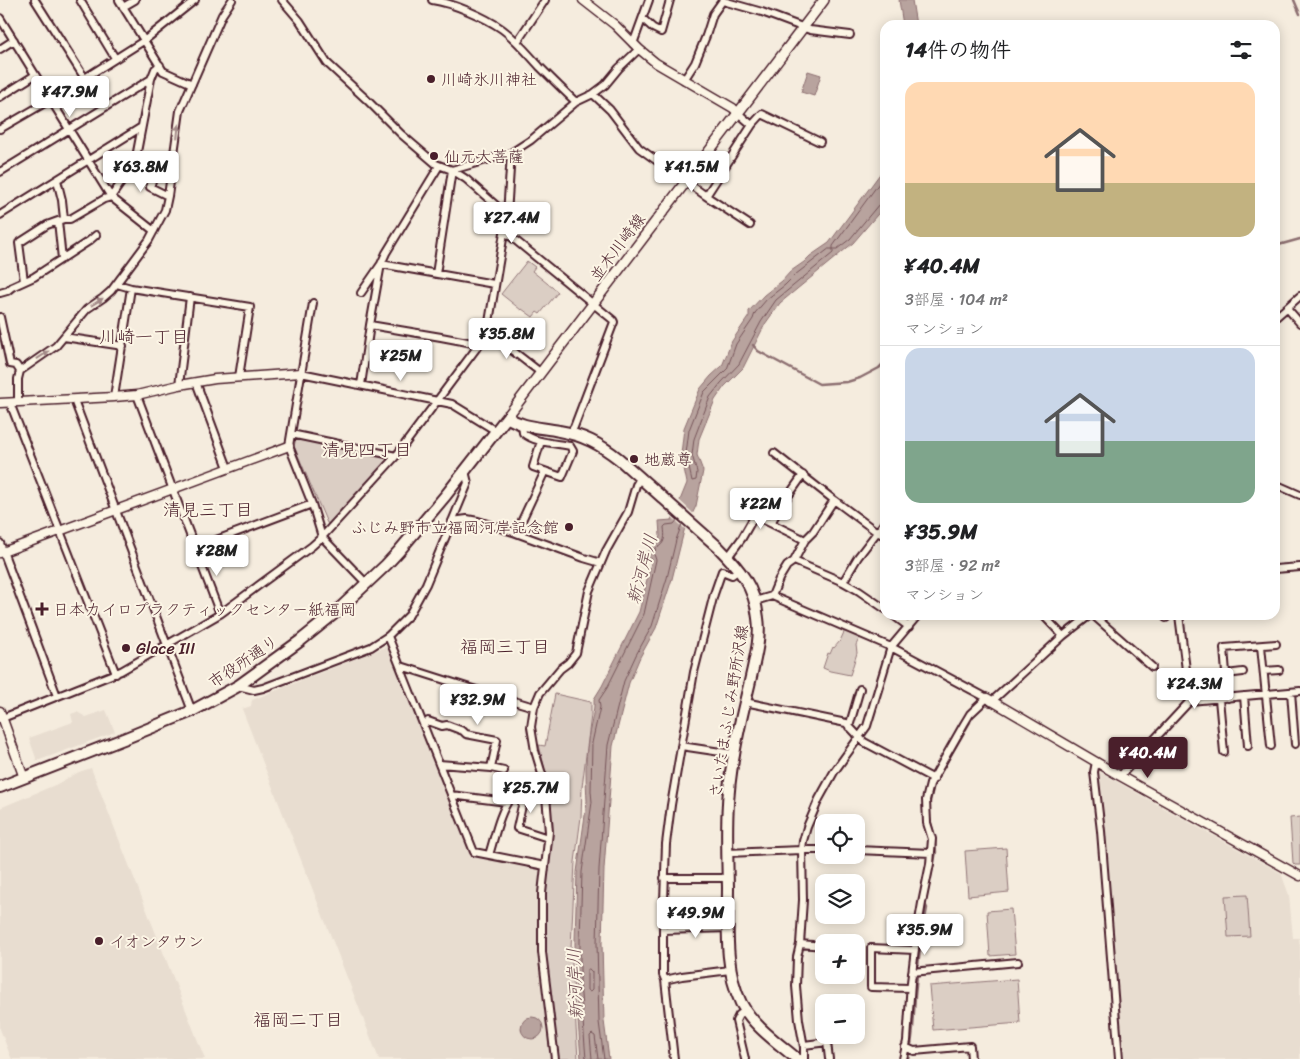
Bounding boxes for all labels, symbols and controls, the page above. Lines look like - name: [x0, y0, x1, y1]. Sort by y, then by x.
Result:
- text: 14件の物件: [905, 31, 1011, 69]
- icon: filters: [1227, 36, 1255, 64]
- place label: 川崎氷川神社: [441, 65, 537, 94]
- marker: 川崎氷川神社: [425, 73, 437, 85]
- pin: ¥47.9M: [29, 76, 111, 118]
- text: ¥47.9M: [42, 77, 98, 106]
- icon: home: [1035, 115, 1125, 205]
- one-way arrow: [174, 122, 182, 138]
- place label: 仙元大菩薩: [444, 142, 524, 171]
- pin: ¥63.8M: [100, 150, 182, 193]
- marker: 仙元大菩薩: [428, 150, 440, 162]
- pin: ¥41.5M: [651, 150, 733, 193]
- text: ¥63.8M: [114, 152, 168, 181]
- text: ¥41.5M: [665, 152, 719, 181]
- pin: ¥27.4M: [471, 202, 553, 244]
- text: ¥27.4M: [484, 203, 540, 232]
- street label: 並木川崎線: [582, 207, 653, 288]
- text: ¥40.4M: [905, 247, 980, 285]
- text: 3部屋 · 104 m²: [905, 285, 1008, 314]
- one-way arrow: [90, 297, 104, 307]
- text: マンション: [905, 314, 984, 343]
- pin: ¥35.8M: [466, 318, 548, 360]
- text: ¥35.8M: [480, 319, 534, 348]
- district label: 川崎一丁目: [99, 321, 189, 353]
- pin: ¥25M: [371, 340, 431, 382]
- text: ¥25M: [381, 341, 421, 370]
- one-way arrow: [36, 350, 50, 360]
- icon: home: [1035, 380, 1125, 470]
- district label: 清見四丁目: [322, 434, 412, 466]
- place label: 地蔵尊: [644, 445, 692, 474]
- marker: 地蔵尊: [628, 453, 640, 465]
- pin: ¥22M: [731, 488, 791, 530]
- text: ¥22M: [741, 489, 781, 518]
- district label: 清見三丁目: [163, 494, 253, 526]
- place label: ふじみ野市立福岡河岸記念館: [351, 513, 559, 542]
- text: ¥35.9M: [905, 513, 977, 551]
- marker: ふじみ野市立福岡河岸記念館: [563, 521, 575, 533]
- water label: 新河岸川: [617, 530, 667, 608]
- pin: ¥28M: [187, 534, 247, 577]
- text: ¥28M: [197, 536, 237, 565]
- text: 3部屋 · 92 m²: [905, 551, 1000, 580]
- text: マンション: [905, 580, 984, 609]
- place label: 日本カイロプラクティックセンター紙福岡: [53, 595, 356, 624]
- marker: 日本カイロプラクティックセンター紙福岡: [35, 602, 49, 616]
- street label: さいたまふじみ野所沢線: [700, 622, 757, 800]
- street label: 市役所通り: [202, 627, 285, 696]
- district label: 福岡三丁目: [460, 631, 550, 663]
- place label: Glace III: [136, 634, 195, 663]
- marker: Glace III: [120, 642, 132, 654]
- pin: ¥24.3M: [1154, 668, 1236, 710]
- text: ¥24.3M: [1168, 669, 1222, 698]
- pin: ¥32.9M: [437, 684, 519, 726]
- text: ¥32.9M: [451, 685, 505, 714]
- pin: ¥40.4M: [1107, 736, 1189, 779]
- text: ¥40.4M: [1120, 738, 1176, 767]
- pin: ¥25.7M: [490, 772, 572, 814]
- text: ¥25.7M: [504, 773, 558, 802]
- map controls: [815, 814, 865, 1044]
- button: locate: [815, 814, 865, 864]
- button: layers: [815, 874, 865, 924]
- pin: ¥49.9M: [655, 896, 737, 939]
- text: ¥49.9M: [668, 898, 724, 927]
- pin: ¥35.9M: [884, 914, 966, 956]
- text: ¥35.9M: [897, 915, 953, 944]
- place label: イオンタウン: [109, 927, 204, 956]
- button: +: [815, 934, 865, 984]
- marker: イオンタウン: [93, 935, 105, 947]
- water label: 新河岸川: [558, 947, 592, 1021]
- button: −: [815, 994, 865, 1044]
- district label: 福岡二丁目: [253, 1004, 343, 1036]

